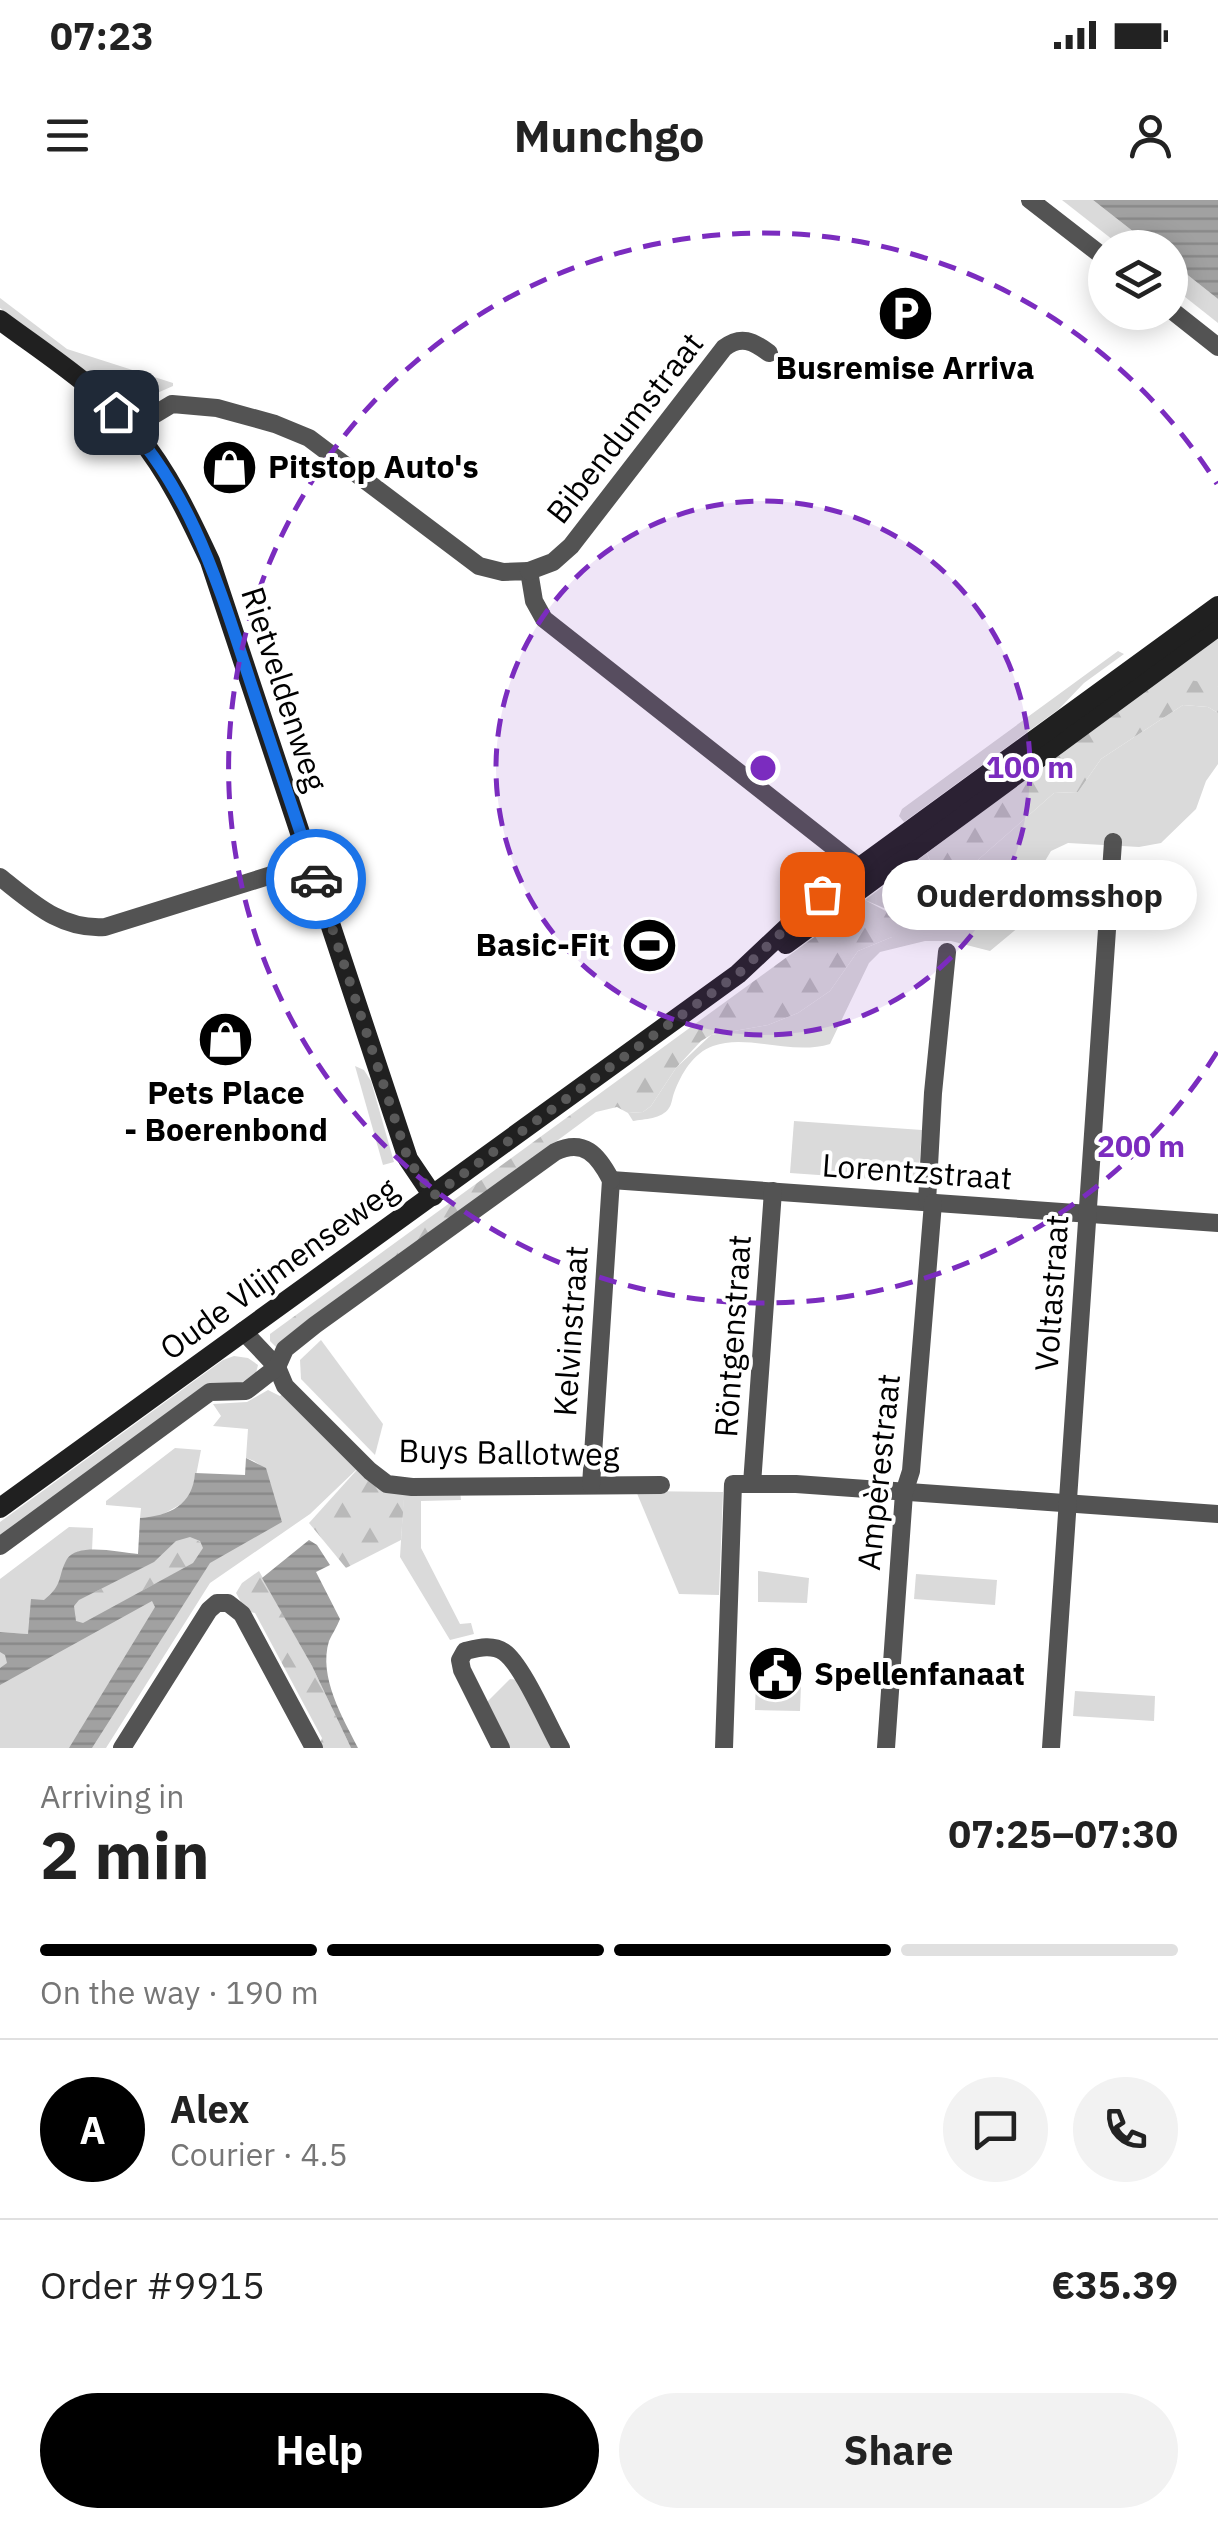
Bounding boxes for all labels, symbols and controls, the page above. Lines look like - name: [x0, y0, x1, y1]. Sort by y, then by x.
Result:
- text: 07:23: [50, 11, 154, 60]
- text: Munchgo: [514, 106, 704, 164]
- icon: menu: [40, 108, 95, 163]
- icon: person: [1123, 108, 1178, 163]
- map controls: [1088, 230, 1188, 330]
- button: layers: [1088, 230, 1188, 330]
- parking icon: Busremise Arriva: [875, 284, 935, 344]
- street label: Bibendumstraat: [536, 323, 712, 532]
- place label: Busremise Arriva: [776, 346, 1034, 388]
- pin: [74, 370, 159, 455]
- icon: home: [89, 385, 144, 440]
- shop icon: Pitstop Auto's: [199, 437, 259, 497]
- place label: Pitstop Auto's: [268, 445, 479, 487]
- street label: Rietveldenweg: [232, 581, 338, 796]
- text: 100 m: [986, 747, 1074, 786]
- centre of rings: [745, 750, 781, 786]
- courier: [266, 829, 366, 929]
- icon: car: [289, 852, 344, 907]
- pin: [780, 852, 865, 937]
- callout: Ouderdomsshop: [882, 859, 1197, 929]
- icon: bag: [795, 867, 850, 922]
- text: Ouderdomsshop: [916, 874, 1163, 916]
- sports icon: Basic-Fit: [619, 915, 679, 975]
- place label: Basic-Fit: [476, 923, 610, 965]
- shop icon: Pets Place - Boerenbond: [196, 1009, 256, 1069]
- place label: Pets Place - Boerenbond: [124, 1071, 328, 1150]
- text: 200 m: [1097, 1126, 1185, 1165]
- street label: Lorentzstraat: [821, 1143, 1014, 1199]
- street label: Oude Vlijmenseweg: [151, 1168, 406, 1369]
- street label: Voltastraat: [1025, 1213, 1077, 1373]
- street label: Röntgenstraat: [704, 1233, 760, 1439]
- street label: Kelvinstraat: [543, 1244, 597, 1418]
- street label: Ampèrestraat: [847, 1372, 909, 1572]
- street label: Buys Ballotweg: [398, 1429, 620, 1475]
- public building icon: Spellenfanaat: [745, 1644, 805, 1704]
- place label: Spellenfanaat: [814, 1652, 1025, 1694]
- text: Arriving in: [40, 1775, 185, 1817]
- text: 07:25–07:30: [948, 1809, 1178, 1858]
- text: 2 min: [40, 1812, 210, 1897]
- text: On the way · 190 m: [40, 1971, 319, 2013]
- button: chat: [943, 2077, 1048, 2182]
- button: phone: [1073, 2077, 1178, 2182]
- text: Alex: [170, 2084, 250, 2133]
- text: A: [79, 2105, 106, 2154]
- text: Courier · 4.5: [170, 2133, 348, 2175]
- text: Order #9915: [40, 2260, 265, 2309]
- text: €35.39: [1051, 2260, 1178, 2309]
- button: Help: [40, 2393, 599, 2508]
- button: Share: [619, 2393, 1178, 2508]

